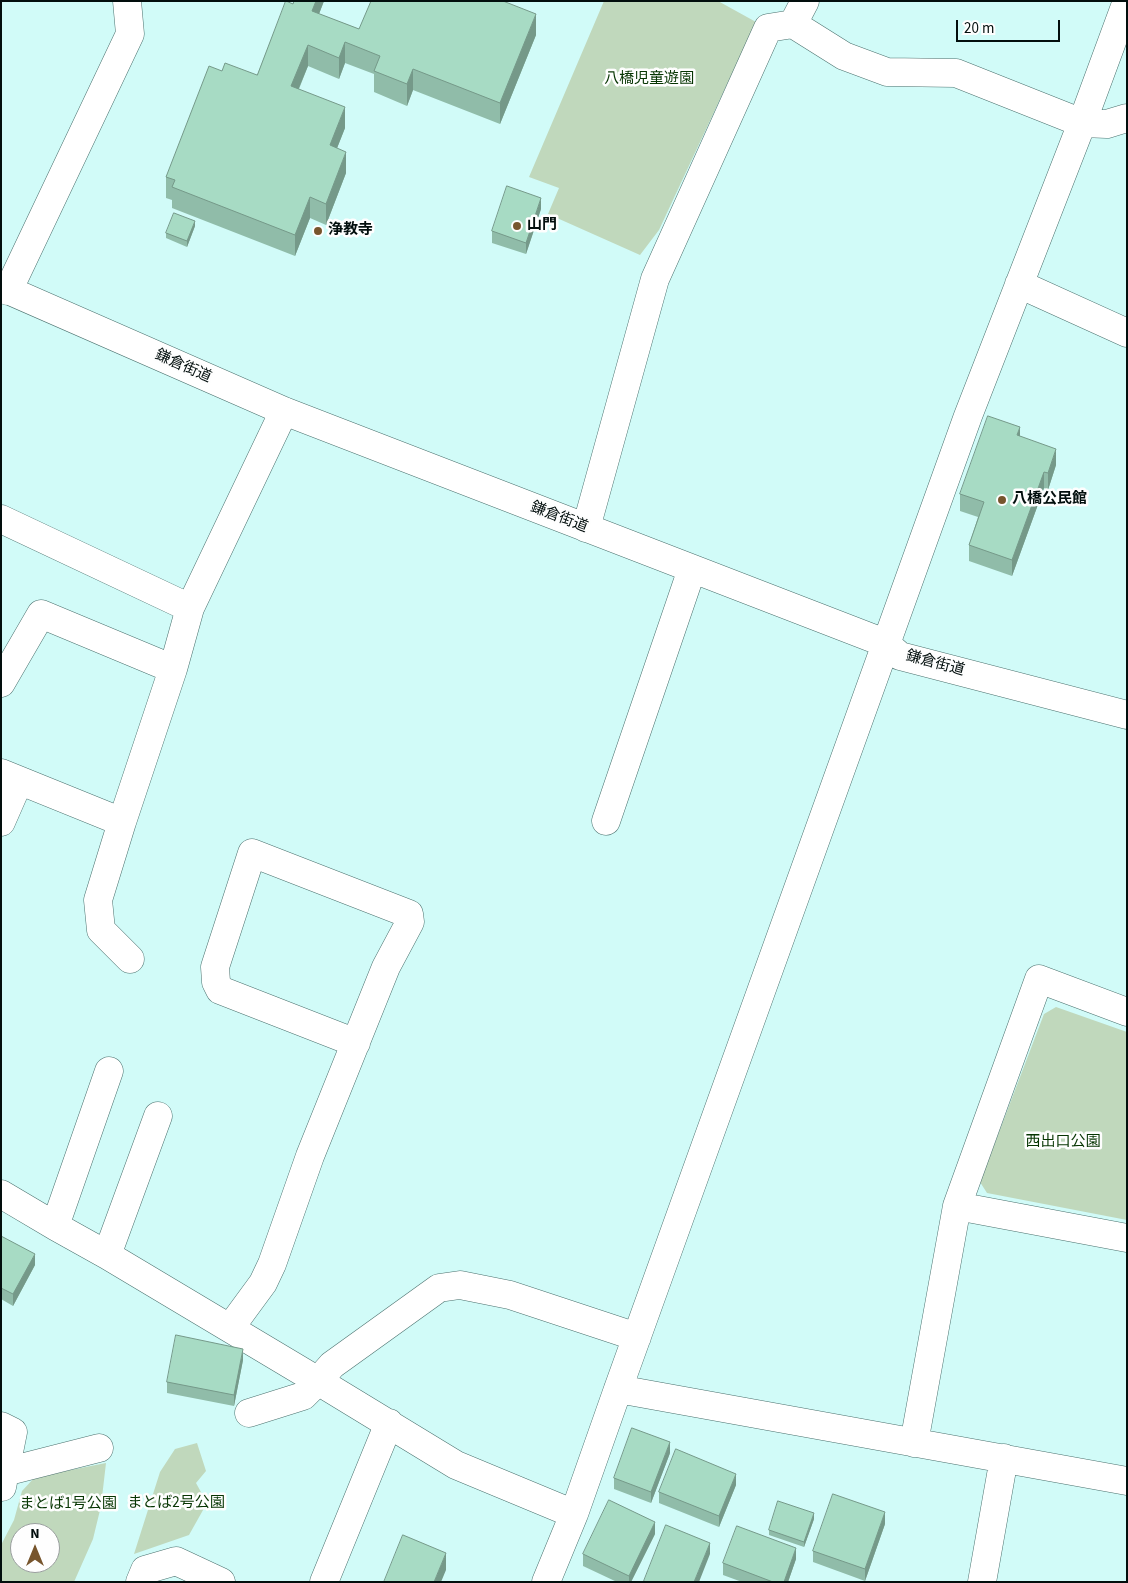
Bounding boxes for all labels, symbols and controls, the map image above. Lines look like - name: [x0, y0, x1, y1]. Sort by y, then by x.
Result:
- scale bar: [958, 10, 1062, 42]
- text: 20 m: [964, 18, 994, 39]
- park label: 八橋児童遊園: [604, 71, 694, 89]
- place label: 山門: [527, 217, 557, 235]
- marker: 山門: [511, 220, 523, 232]
- place label: 浄教寺: [328, 222, 373, 240]
- marker: 浄教寺: [312, 225, 324, 237]
- street label: 鎌倉街道: [152, 347, 214, 387]
- place label: 八橋公民館: [1012, 491, 1087, 509]
- marker: 八橋公民館: [996, 494, 1008, 506]
- street label: 鎌倉街道: [528, 499, 590, 537]
- street label: 鎌倉街道: [904, 648, 966, 680]
- park label: 西出口公園: [1026, 1134, 1100, 1152]
- park label: まとば2号公園: [127, 1495, 225, 1513]
- park label: まとば1号公園: [19, 1496, 117, 1514]
- north arrow: [10, 1523, 60, 1573]
- text: N: [30, 1524, 40, 1544]

